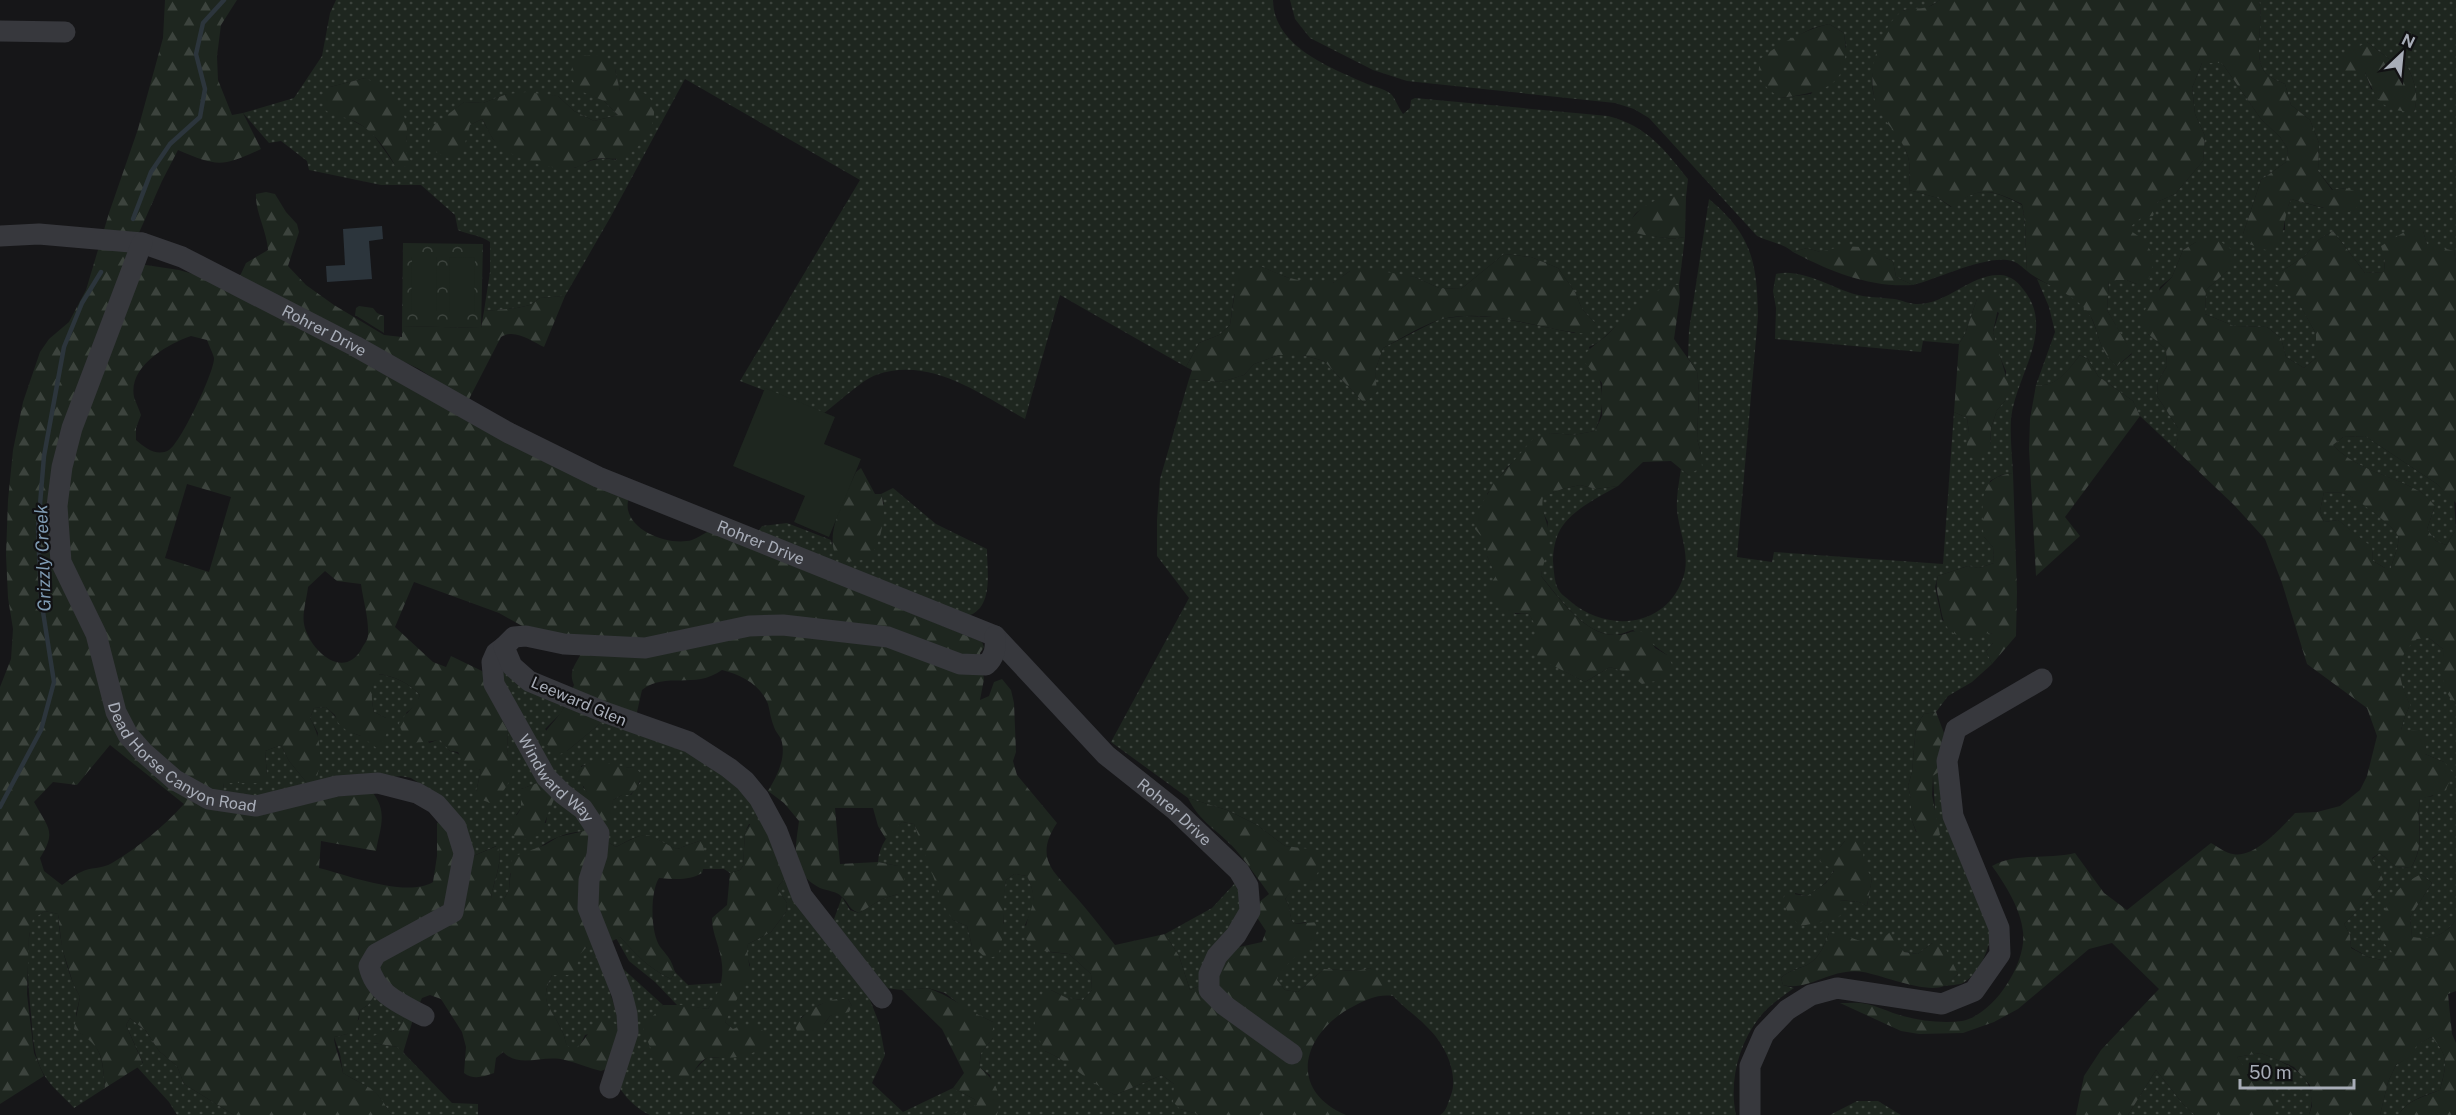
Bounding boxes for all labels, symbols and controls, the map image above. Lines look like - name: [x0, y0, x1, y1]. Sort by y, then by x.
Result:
- north arrow: [2372, 24, 2432, 84]
- text: N: [2399, 30, 2418, 52]
- street label: Rohrer Drive: [279, 301, 370, 361]
- water label: Grizzly Creek: [30, 504, 55, 612]
- street label: Rohrer Drive: [714, 517, 807, 569]
- street label: Leeward Glen: [528, 673, 630, 730]
- street label: Dead Horse Canyon Road: [104, 700, 258, 816]
- street label: Windward Way: [514, 731, 598, 826]
- street label: Rohrer Drive: [1133, 775, 1215, 850]
- scale bar: [2240, 1052, 2354, 1090]
- text: 50 m: [2249, 1062, 2292, 1083]

